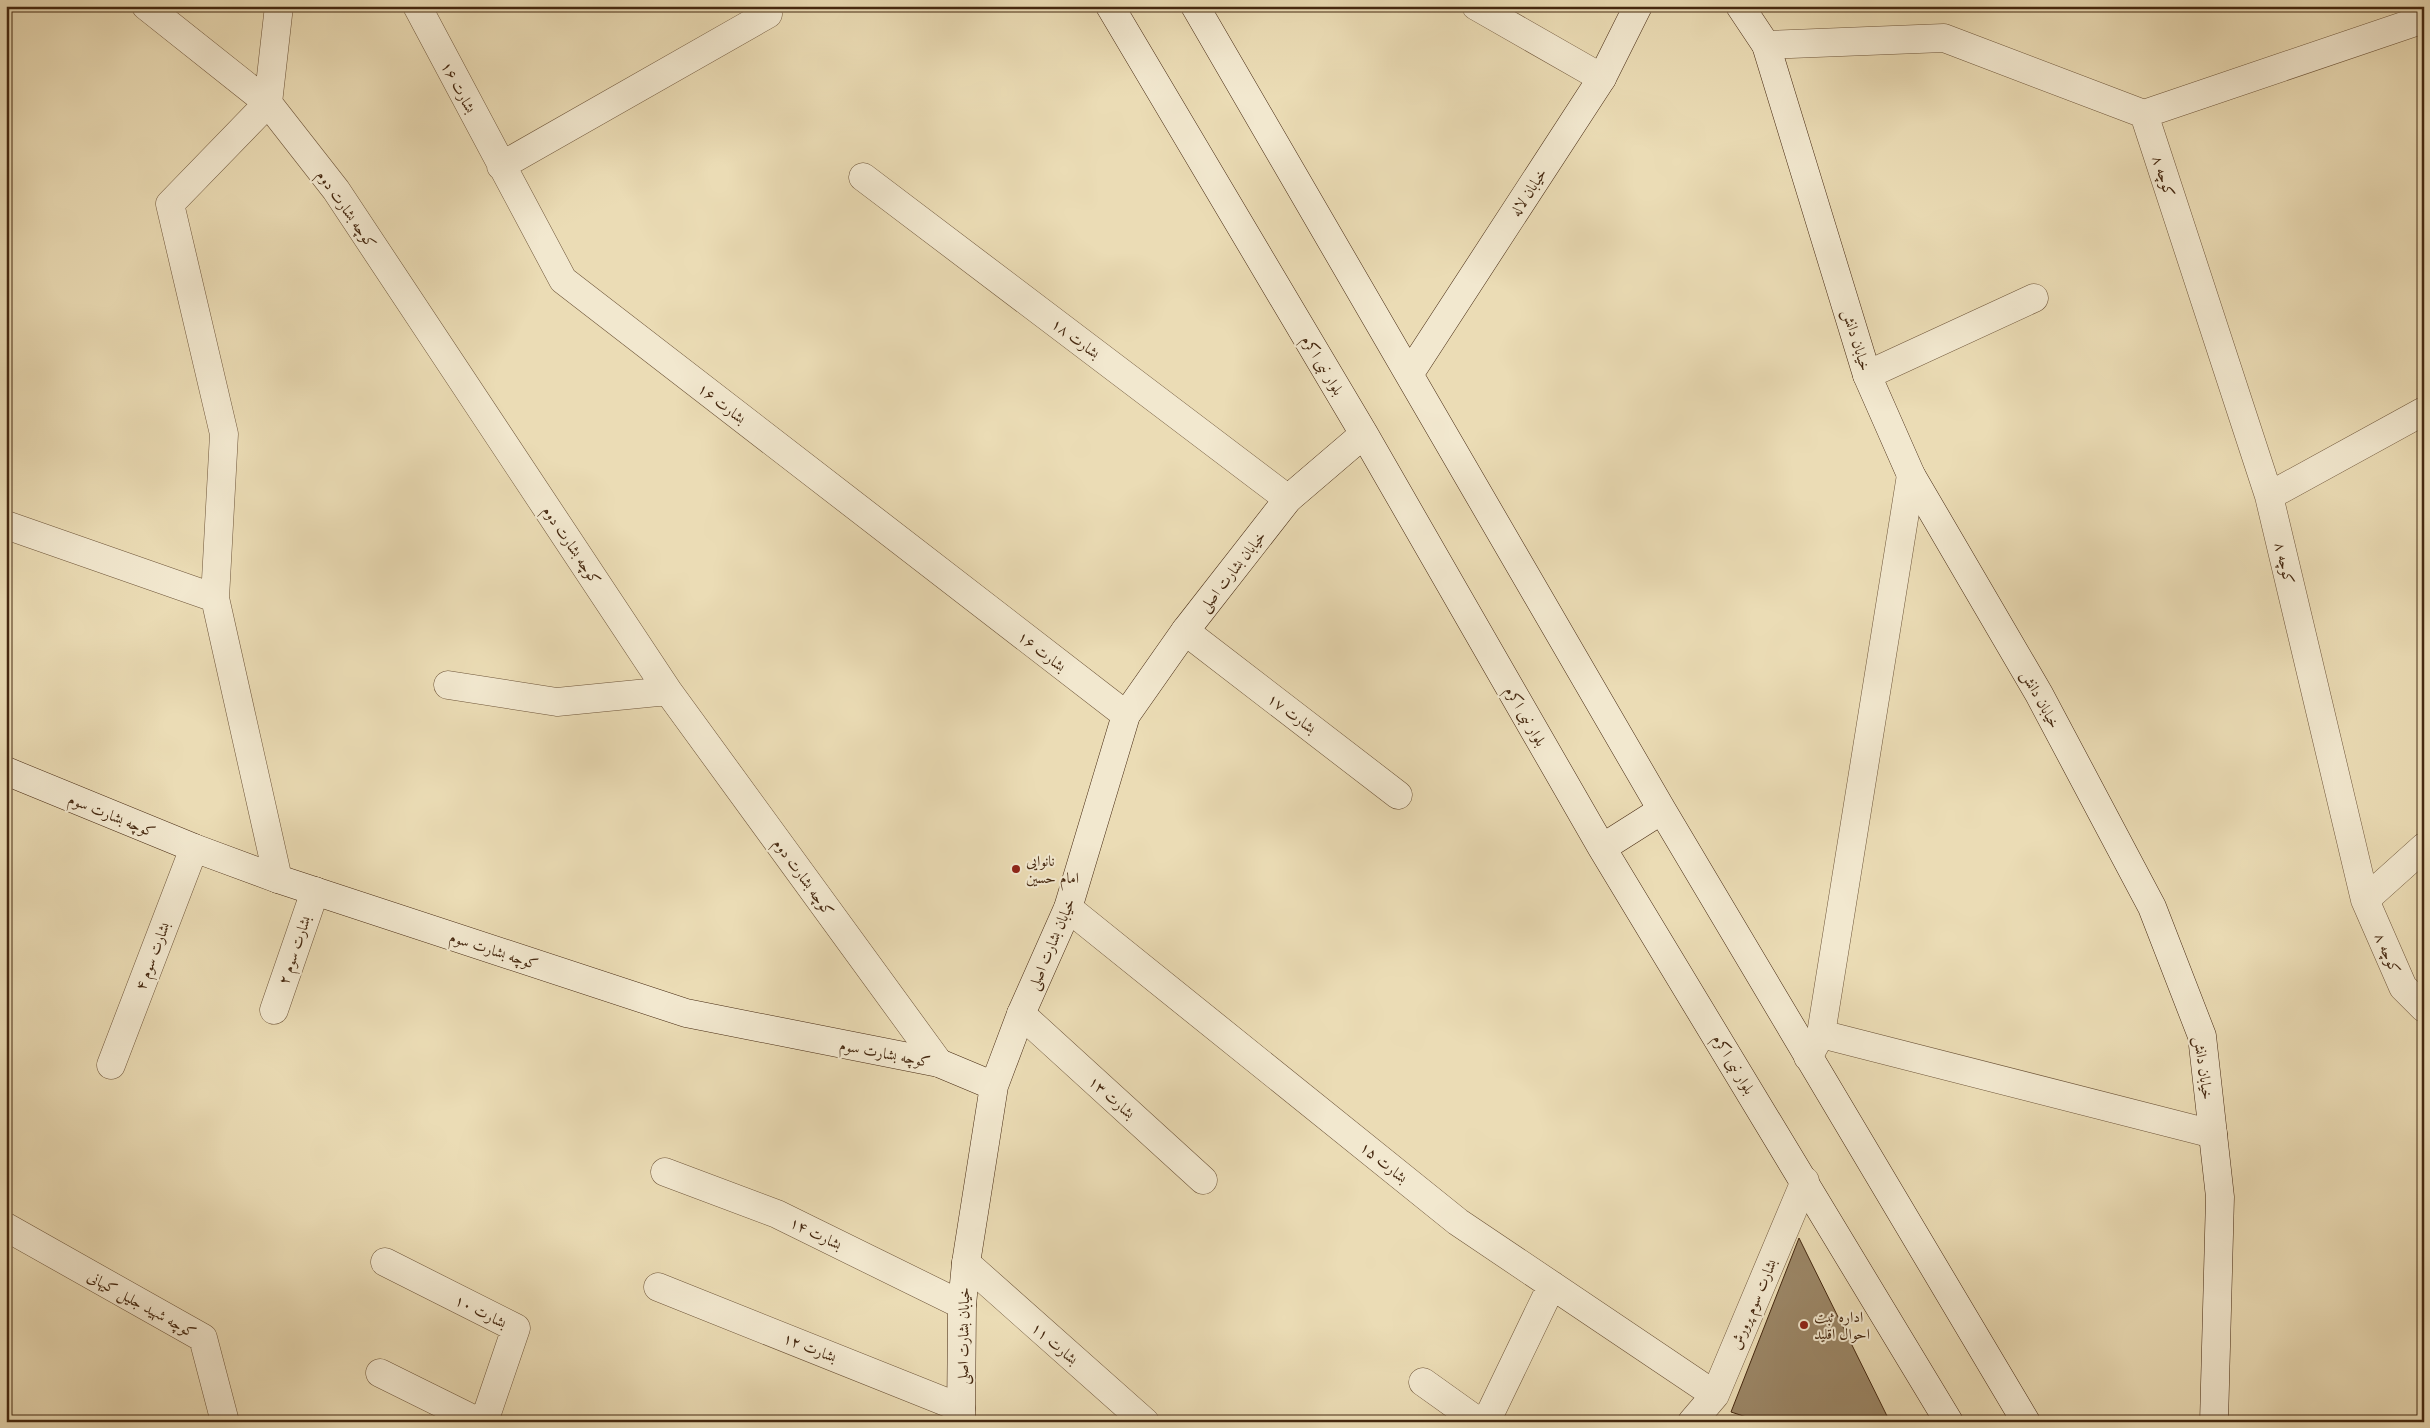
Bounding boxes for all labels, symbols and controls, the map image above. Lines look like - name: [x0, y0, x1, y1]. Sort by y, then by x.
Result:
- street label: بشارت ۱۶: [438, 58, 481, 117]
- street label: کوچه ۸: [2146, 153, 2180, 200]
- street label: خیابان لاله: [1505, 164, 1551, 220]
- street label: کوچه بشارت دوم: [310, 166, 381, 254]
- street label: خیابان دانش: [1838, 307, 1875, 373]
- street label: بشارت ۱۸: [1048, 314, 1104, 363]
- street label: بلوار نبی اکرم: [1294, 332, 1348, 401]
- street label: بشارت ۱۶: [694, 378, 750, 428]
- street label: کوچه بشارت دوم: [535, 502, 605, 590]
- street label: خیابان بشارت اصلی: [1195, 527, 1271, 616]
- street label: کوچه ۸: [2269, 540, 2299, 586]
- street label: بشارت ۱۶: [1014, 626, 1070, 676]
- street label: خیابان دانش: [2016, 667, 2065, 732]
- street label: بلوار نبی اکرم: [1498, 682, 1551, 752]
- street label: بشارت ۱۷: [1264, 689, 1320, 738]
- street label: کوچه بشارت سوم: [64, 789, 158, 845]
- street label: کوچه بشارت دوم: [766, 834, 839, 922]
- place label: نانوایی امام حسین: [1026, 851, 1079, 891]
- marker: نانوایی امام حسین: [1010, 863, 1022, 875]
- street label: خیابان بشارت اصلی: [1023, 895, 1081, 993]
- street label: بشارت سوم ۲: [273, 913, 319, 988]
- street label: بشارت سوم ۴: [130, 919, 178, 994]
- street label: کوچه بشارت سوم: [446, 927, 541, 977]
- street label: کوچه ۸: [2369, 930, 2405, 977]
- street label: بلوار نبی اکرم: [1705, 1031, 1759, 1100]
- street label: کوچه بشارت سوم: [837, 1035, 932, 1075]
- street label: خیابان دانش: [2189, 1035, 2218, 1101]
- street label: بشارت ۱۳: [1085, 1071, 1140, 1123]
- street label: بشارت ۱۵: [1356, 1137, 1412, 1187]
- street label: بشارت ۱۴: [787, 1212, 846, 1254]
- street label: بشارت سوم پرورش: [1725, 1255, 1785, 1354]
- street label: کوچه شهید جلیل کیهانی: [83, 1266, 200, 1343]
- street label: خیابان بشارت اصلی: [953, 1287, 975, 1385]
- street label: بشارت ۱۰: [452, 1290, 511, 1332]
- place label: اداره ثبت احوال اقلید: [1814, 1307, 1870, 1343]
- street label: بشارت ۱۱: [1028, 1318, 1083, 1369]
- marker: اداره ثبت احوال اقلید: [1798, 1319, 1810, 1331]
- street label: بشارت ۱۲: [781, 1328, 840, 1366]

